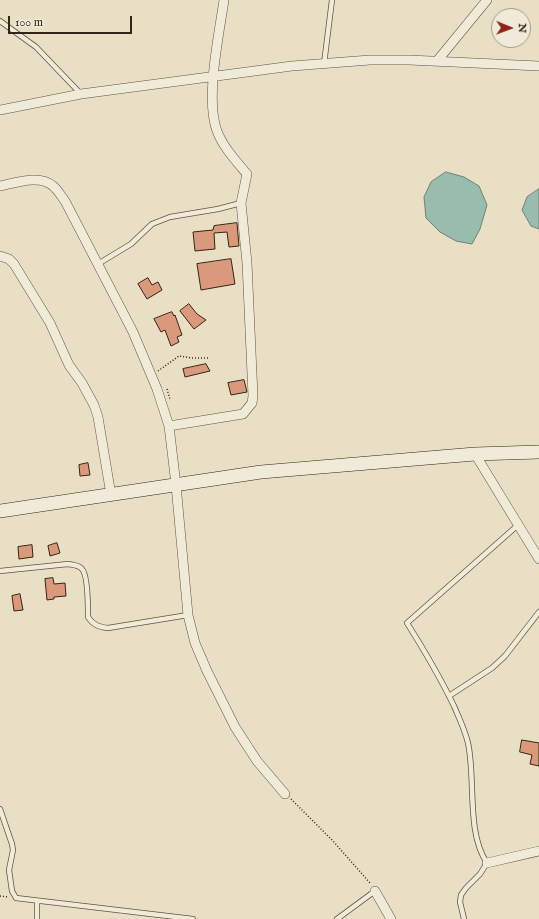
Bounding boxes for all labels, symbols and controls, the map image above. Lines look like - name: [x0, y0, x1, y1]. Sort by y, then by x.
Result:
- scale bar: [10, 8, 134, 34]
- north arrow: [491, 8, 531, 48]
- text: 100 m: [15, 15, 43, 30]
- text: N: [515, 23, 529, 33]

